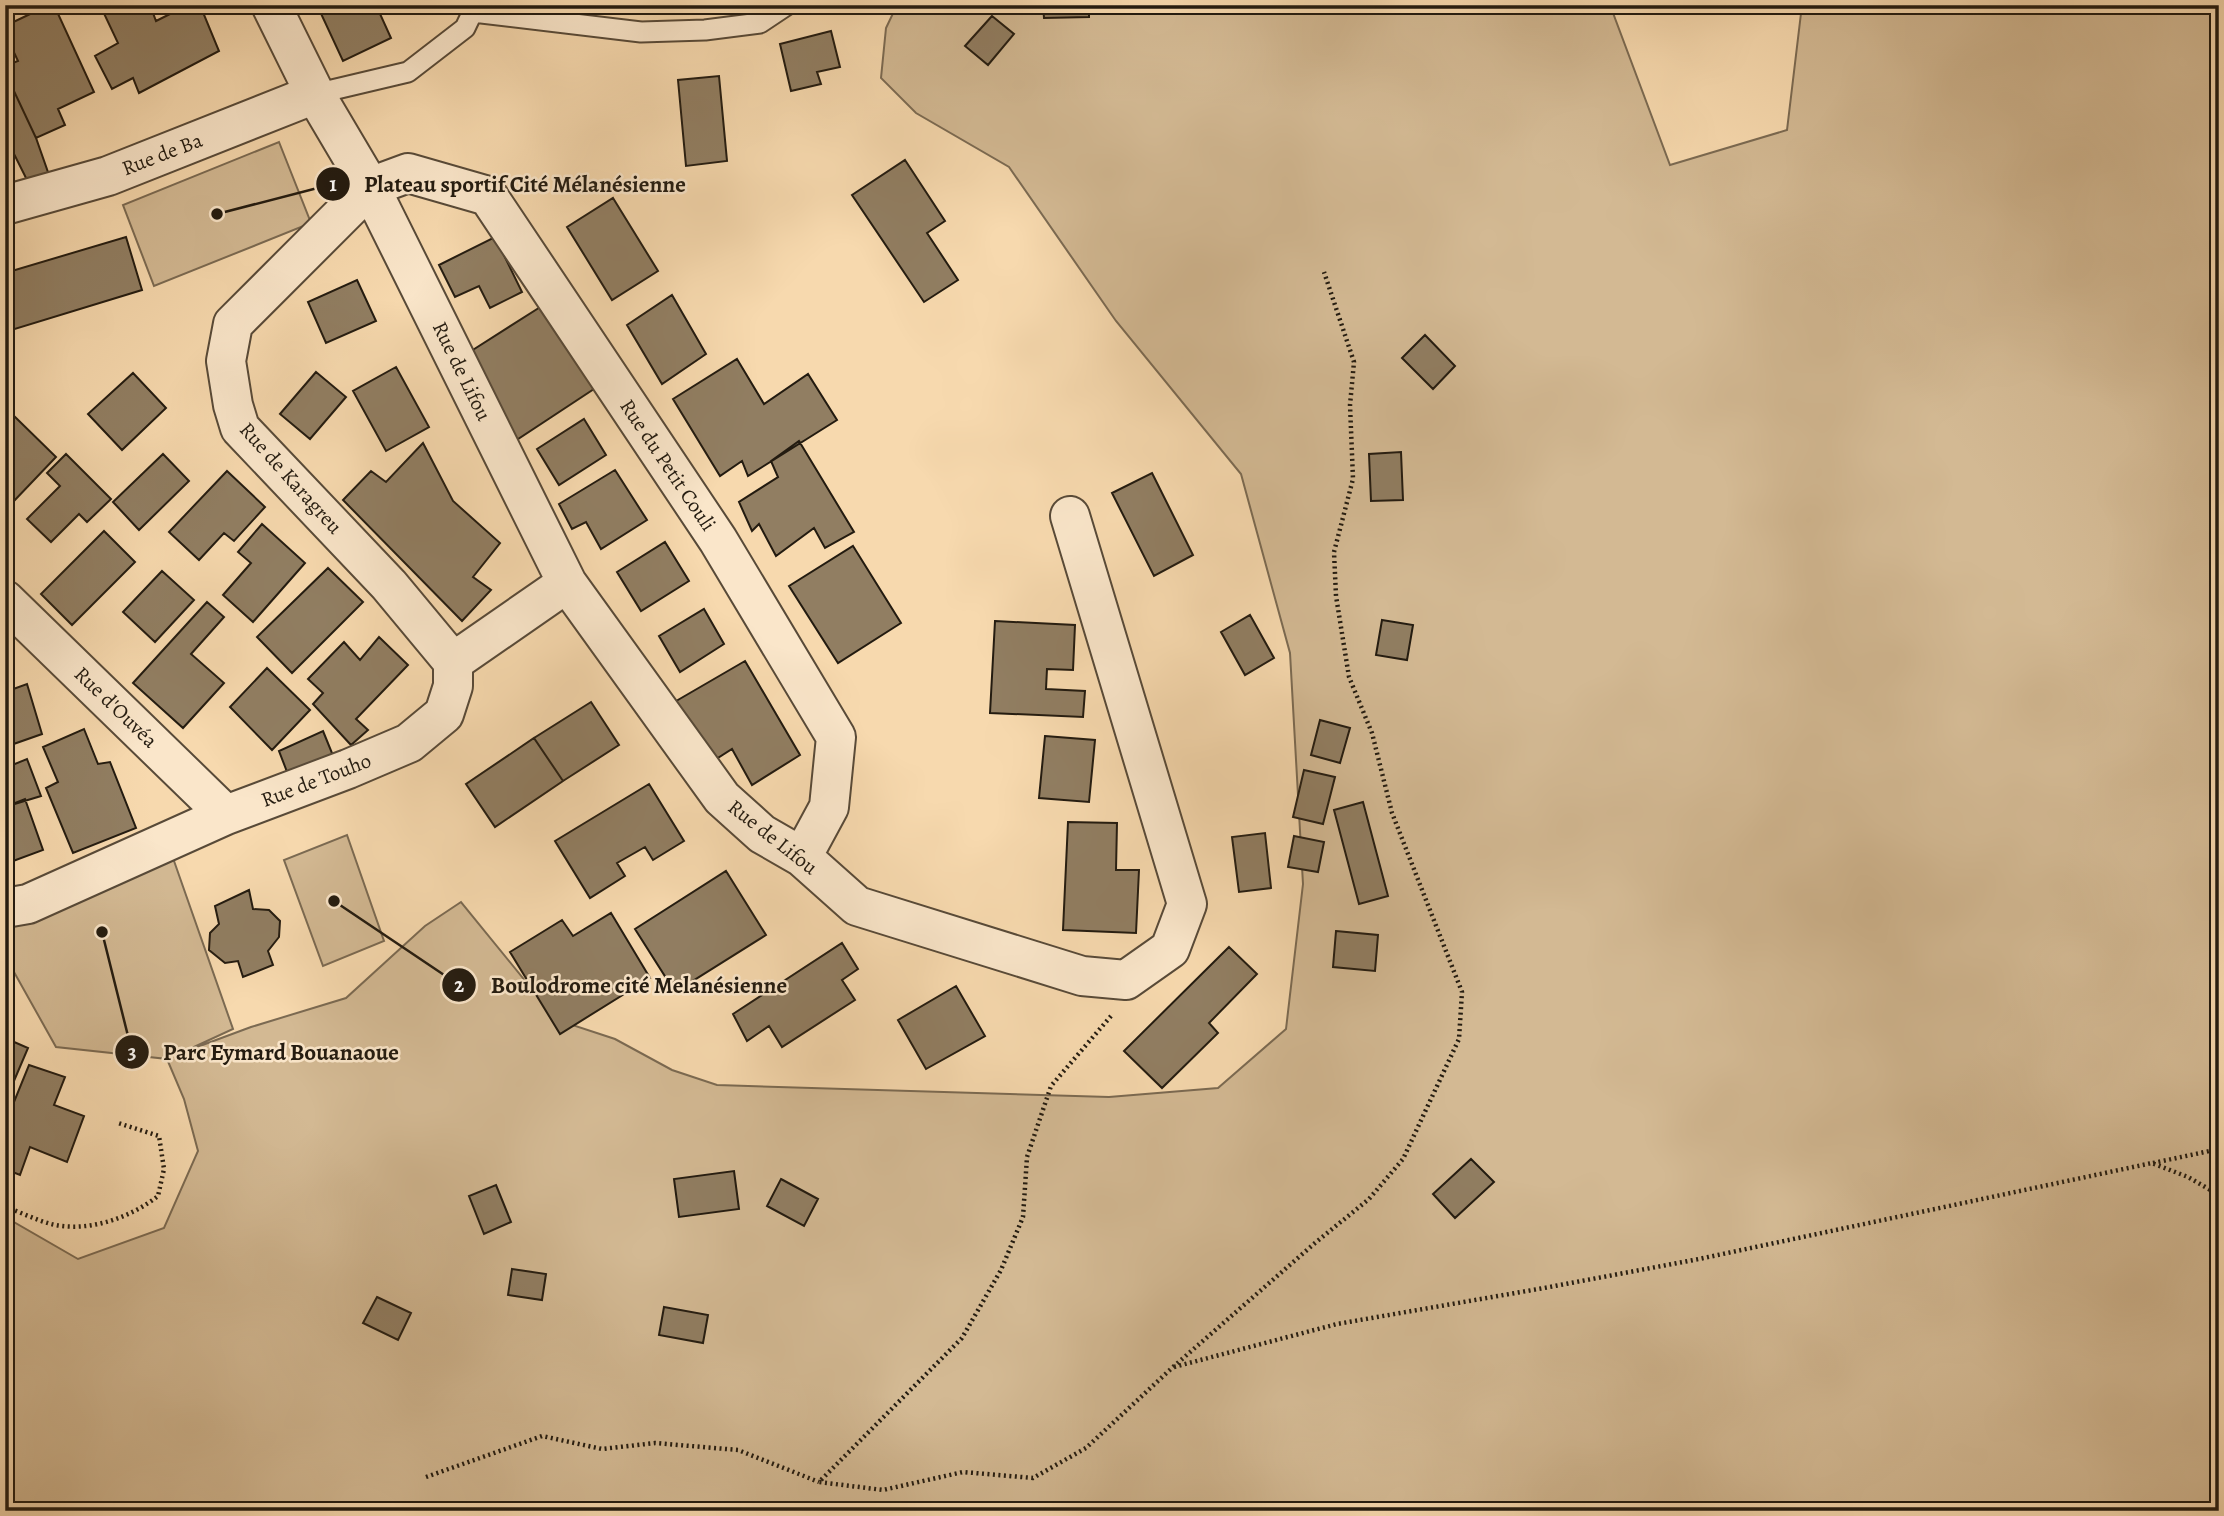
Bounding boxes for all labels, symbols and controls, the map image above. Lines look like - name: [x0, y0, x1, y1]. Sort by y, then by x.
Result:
- street label: Rue de Ba: [118, 126, 207, 182]
- callout: Plateau sportif Cité Mélanésienne: [315, 162, 700, 206]
- text: Plateau sportif Cité Mélanésienne: [364, 169, 686, 200]
- text: 1: [329, 170, 337, 198]
- street label: Rue de Lifou: [426, 317, 498, 426]
- street label: Rue du Petit Couli: [613, 394, 723, 537]
- street label: Rue de Karagreu: [233, 416, 349, 540]
- street label: Rue d'Ouvéa: [68, 660, 164, 754]
- street label: Rue de Touho: [257, 746, 375, 814]
- street label: Rue de Lifou: [722, 793, 824, 881]
- callout: Boulodrome cité Melanésienne: [442, 963, 801, 1007]
- text: Boulodrome cité Melanésienne: [491, 970, 787, 1001]
- text: 2: [454, 971, 464, 999]
- callout: Parc Eymard Bouanaoue: [114, 1030, 413, 1074]
- text: Parc Eymard Bouanaoue: [163, 1037, 399, 1068]
- text: 3: [127, 1038, 137, 1066]

